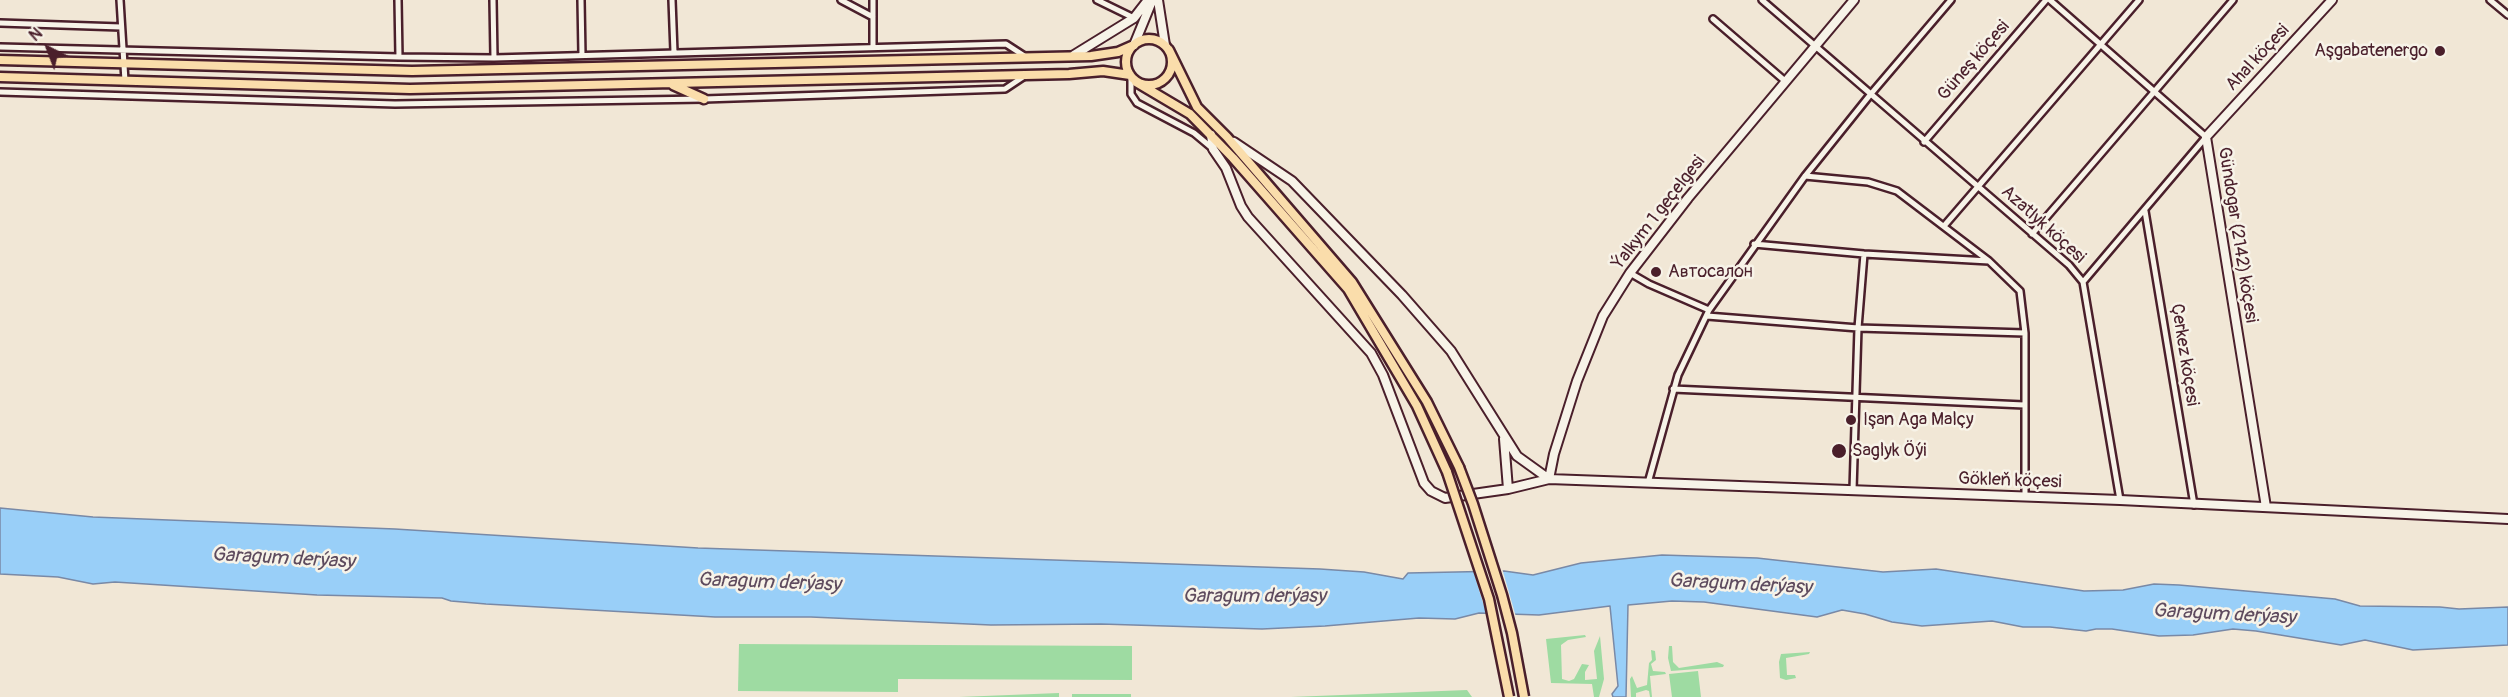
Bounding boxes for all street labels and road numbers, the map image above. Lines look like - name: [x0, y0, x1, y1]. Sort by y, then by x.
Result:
- street label: Güneş köçesi: [1933, 17, 2015, 105]
- street label: Ahal köçesi: [2222, 20, 2294, 96]
- street label: Gündogar (2142) köçesi: [2212, 146, 2262, 324]
- street label: Ýalkym 1 geçelgesi: [1608, 152, 1710, 274]
- street label: Azatlyk köçesi: [1996, 181, 2090, 269]
- street label: Çerkez köçesi: [2165, 302, 2203, 408]
- street label: Gökleň köçesi: [1958, 468, 2062, 494]

